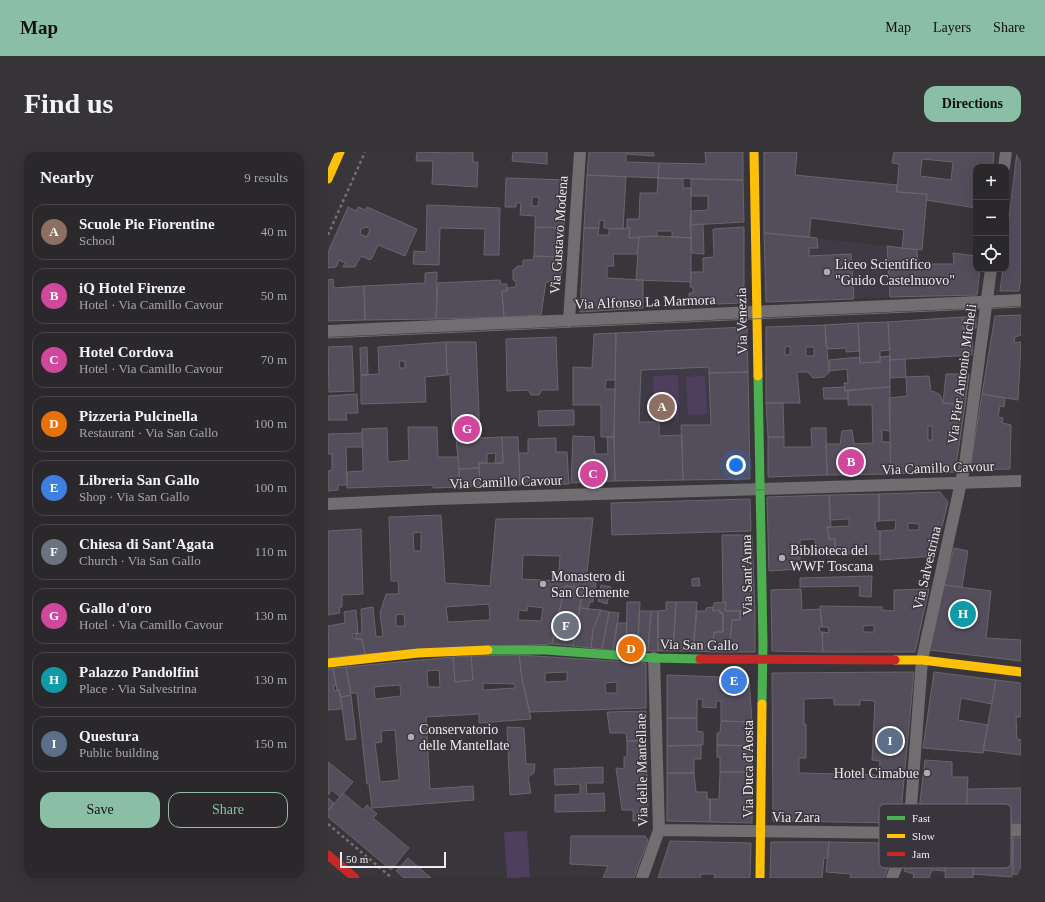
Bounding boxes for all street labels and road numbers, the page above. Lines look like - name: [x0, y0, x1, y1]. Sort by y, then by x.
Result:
- street label: Via Gustavo Modena: [547, 174, 571, 295]
- street label: Via Venezia: [734, 287, 750, 355]
- street label: Via Alfonso La Marmora: [574, 292, 717, 312]
- street label: Via Pier Antonio Micheli: [945, 303, 979, 445]
- street label: Via Camillo Cavour: [881, 459, 995, 477]
- street label: Via Camillo Cavour: [449, 473, 563, 491]
- street label: Via Salvestrina: [910, 524, 944, 611]
- street label: Via Sant'Anna: [739, 534, 755, 615]
- street label: Via San Gallo: [660, 637, 738, 653]
- street label: Via delle Mantellate: [634, 713, 650, 827]
- street label: Via Duca d'Aosta: [741, 719, 756, 818]
- street label: Via Zara: [772, 810, 821, 825]

